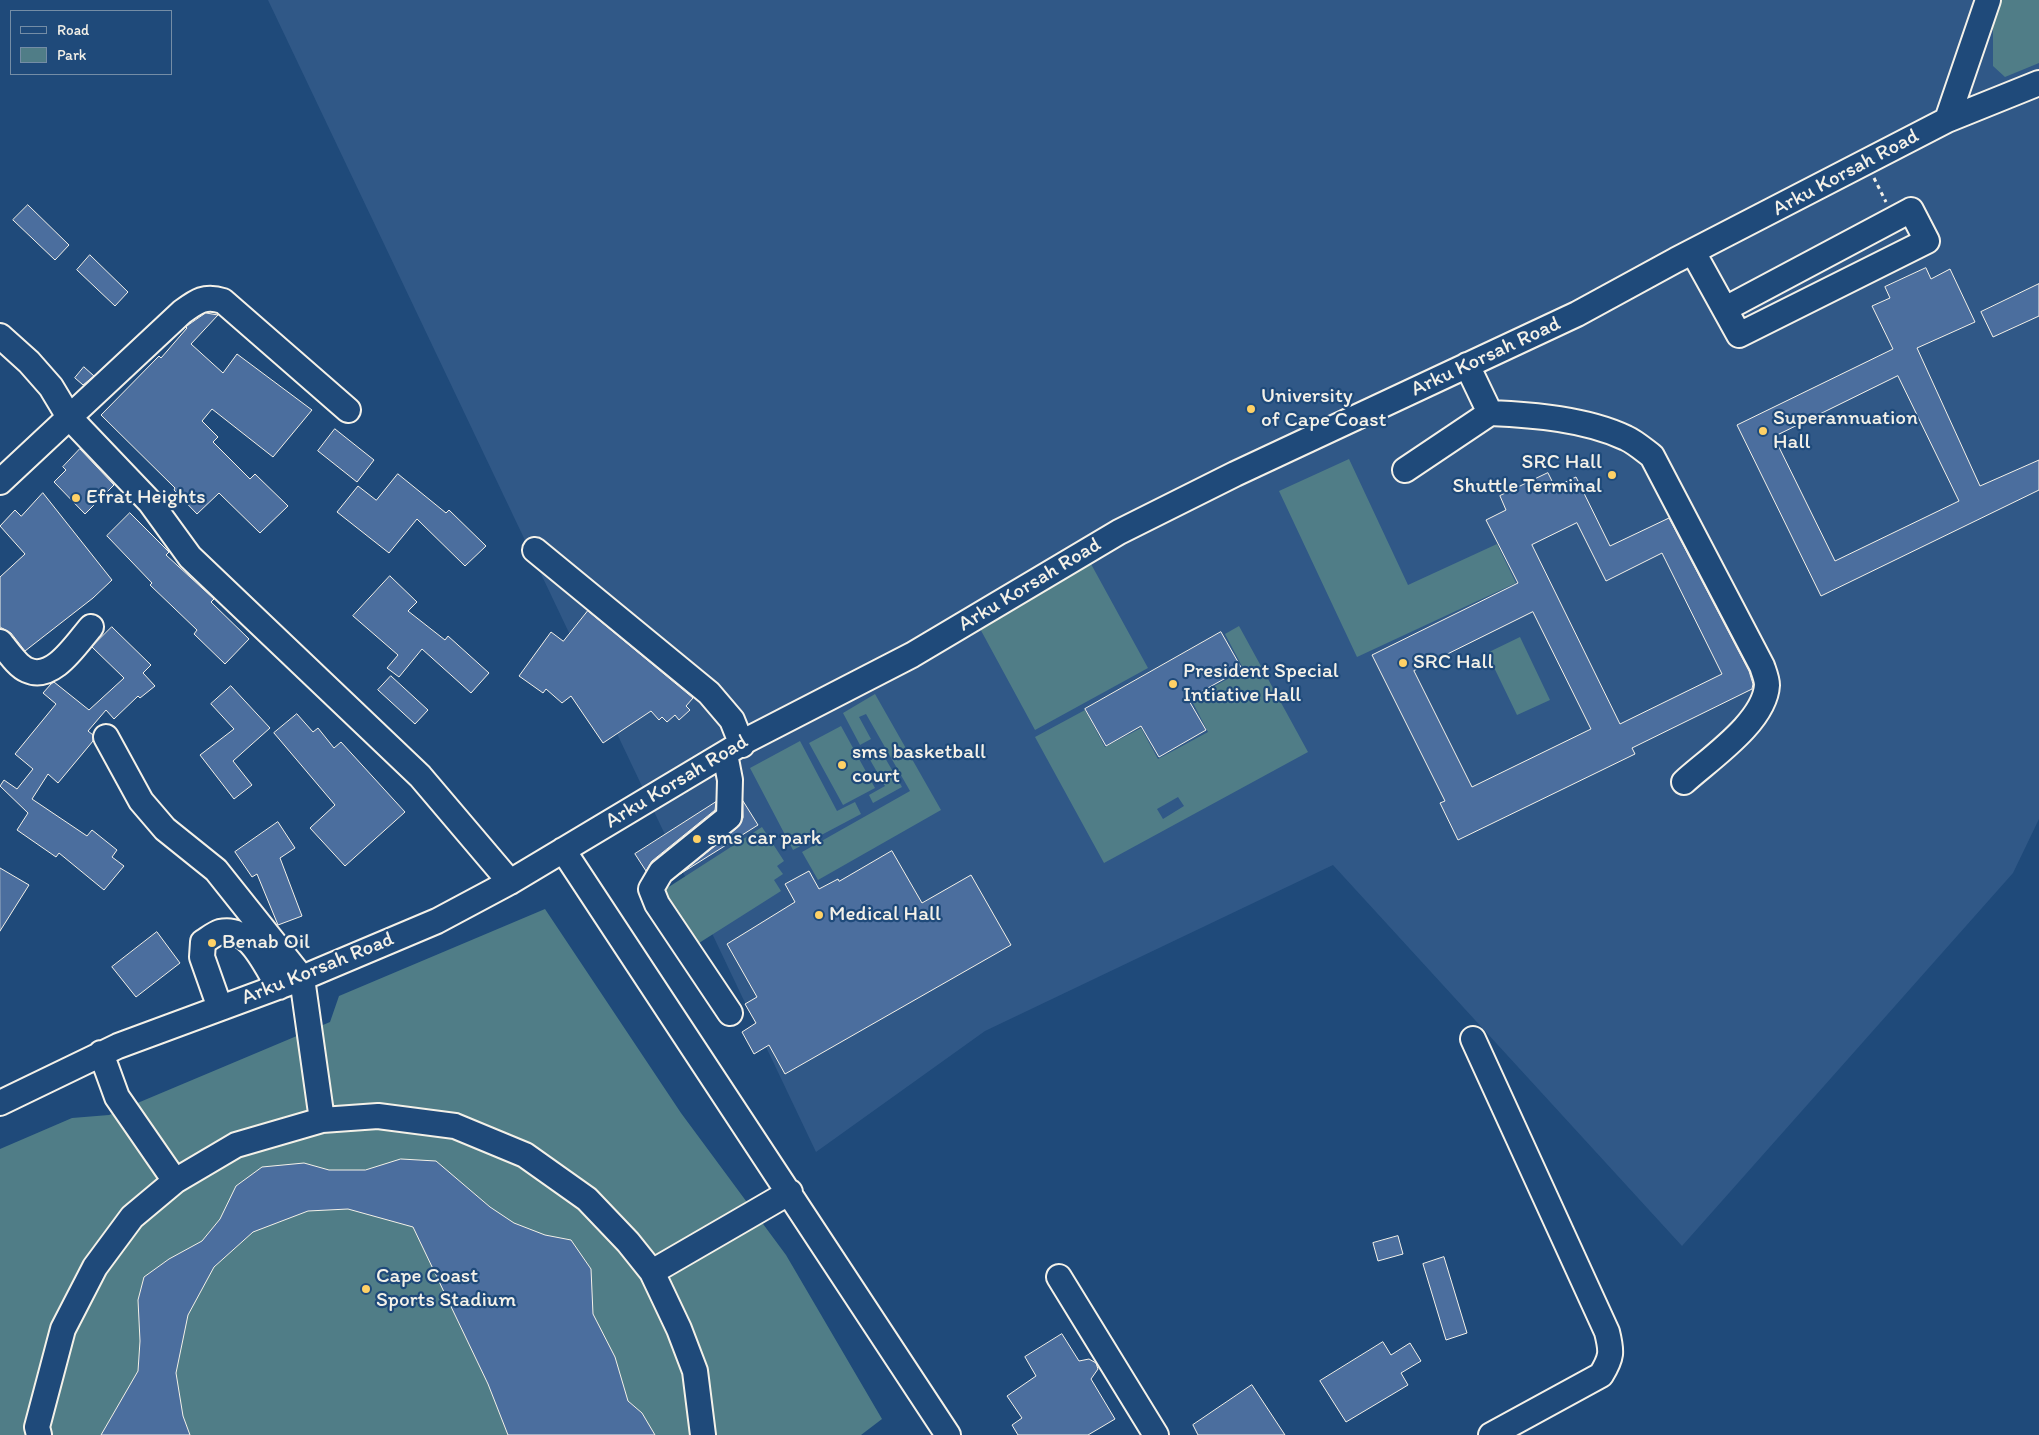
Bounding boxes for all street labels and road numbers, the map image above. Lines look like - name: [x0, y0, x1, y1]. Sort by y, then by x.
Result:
- street label: Arku Korsah Road: [1769, 124, 1923, 222]
- street label: Arku Korsah Road: [1407, 311, 1565, 403]
- street label: Arku Korsah Road: [954, 532, 1106, 638]
- street label: Arku Korsah Road: [601, 729, 753, 835]
- street label: Arku Korsah Road: [238, 927, 398, 1011]

